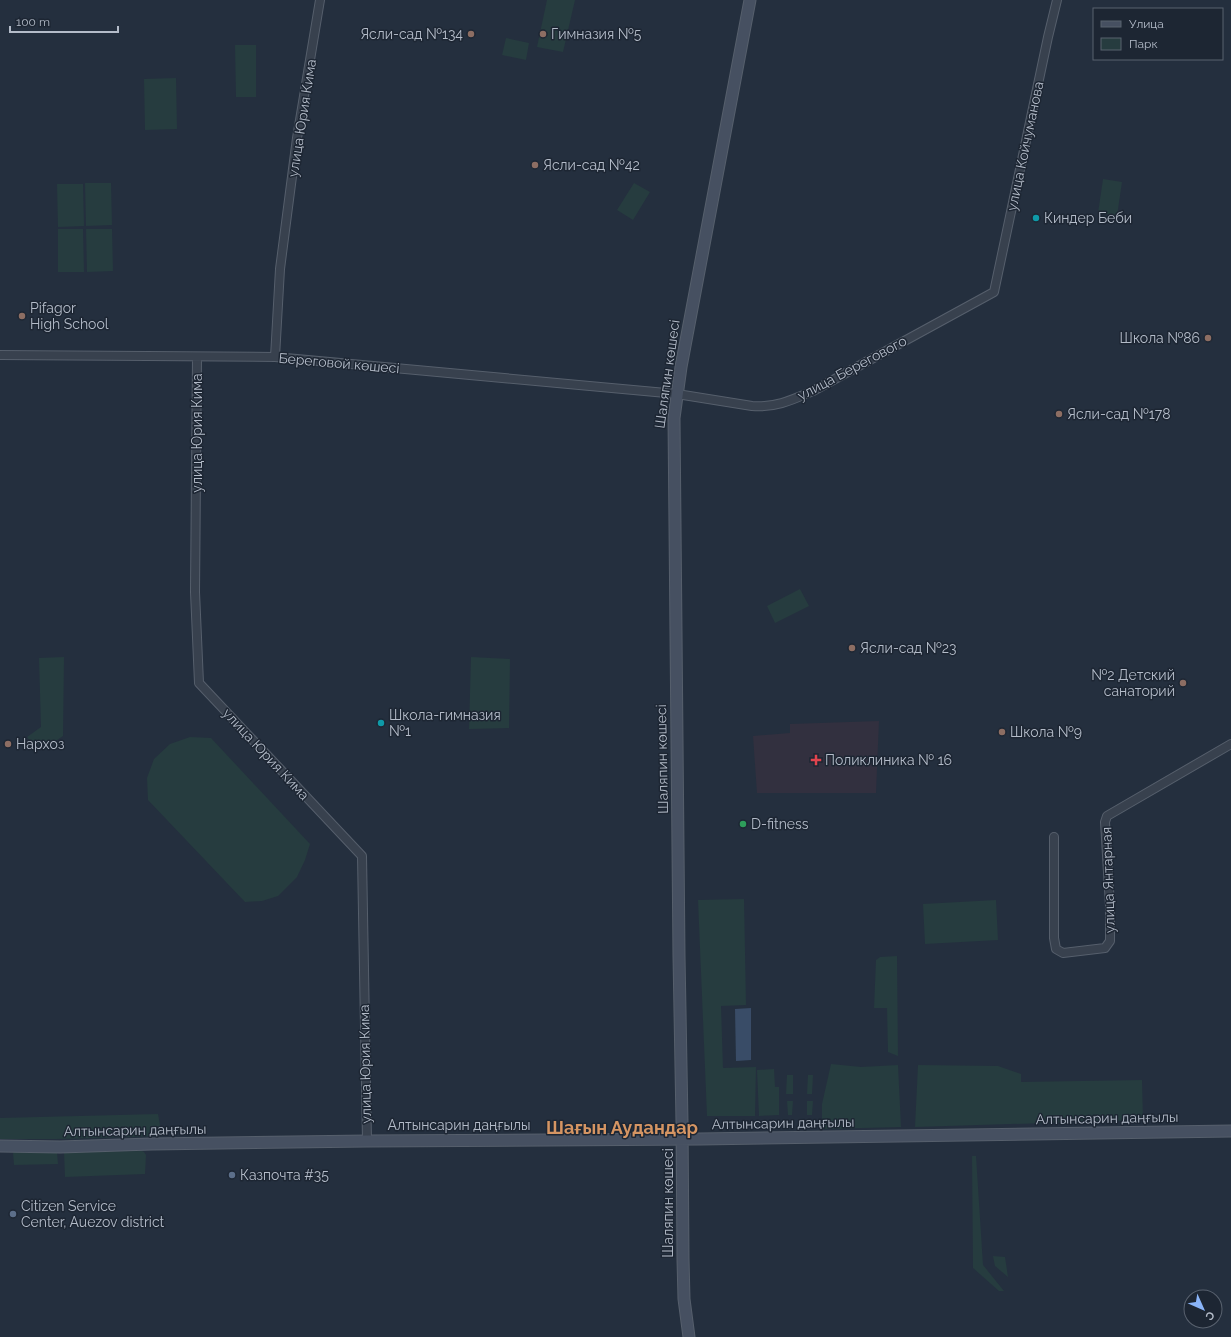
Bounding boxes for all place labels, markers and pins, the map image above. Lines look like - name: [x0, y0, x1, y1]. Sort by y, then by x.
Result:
- place label: Ясли-сад №134: [360, 26, 463, 42]
- place label: Гимназия №5: [551, 26, 642, 42]
- marker: Ясли-сад №134: [466, 29, 476, 39]
- marker: Гимназия №5: [538, 29, 548, 39]
- place label: Ясли-сад №42: [543, 157, 640, 173]
- marker: Ясли-сад №42: [530, 160, 540, 170]
- place label: Киндер Беби: [1044, 210, 1132, 226]
- marker: Киндер Беби: [1031, 213, 1041, 223]
- place label: Pifagor High School: [30, 300, 109, 332]
- marker: Pifagor High School: [17, 311, 27, 321]
- place label: Школа №86: [1120, 330, 1200, 346]
- marker: Школа №86: [1203, 333, 1213, 343]
- place label: Ясли-сад №178: [1067, 406, 1170, 422]
- marker: Ясли-сад №178: [1054, 409, 1064, 419]
- place label: Ясли-сад №23: [860, 640, 957, 656]
- marker: Ясли-сад №23: [847, 643, 857, 653]
- place label: №2 Детский санаторий: [1091, 667, 1175, 699]
- marker: №2 Детский санаторий: [1178, 678, 1188, 688]
- place label: Школа-гимназия №1: [389, 707, 501, 739]
- marker: Школа-гимназия №1: [376, 718, 386, 728]
- place label: Школа №9: [1010, 724, 1082, 740]
- marker: Школа №9: [997, 727, 1007, 737]
- place label: Нархоз: [16, 736, 64, 752]
- marker: Нархоз: [3, 739, 13, 749]
- place label: Поликлиника № 16: [825, 752, 952, 768]
- marker: Поликлиника № 16: [810, 754, 822, 766]
- place label: D-fitness: [751, 816, 809, 832]
- marker: D-fitness: [738, 819, 748, 829]
- place label: Казпочта #35: [240, 1167, 329, 1183]
- marker: Казпочта #35: [227, 1170, 237, 1180]
- place label: Citizen Service Center, Auezov district: [21, 1198, 165, 1230]
- marker: Citizen Service Center, Auezov district: [8, 1209, 18, 1219]

